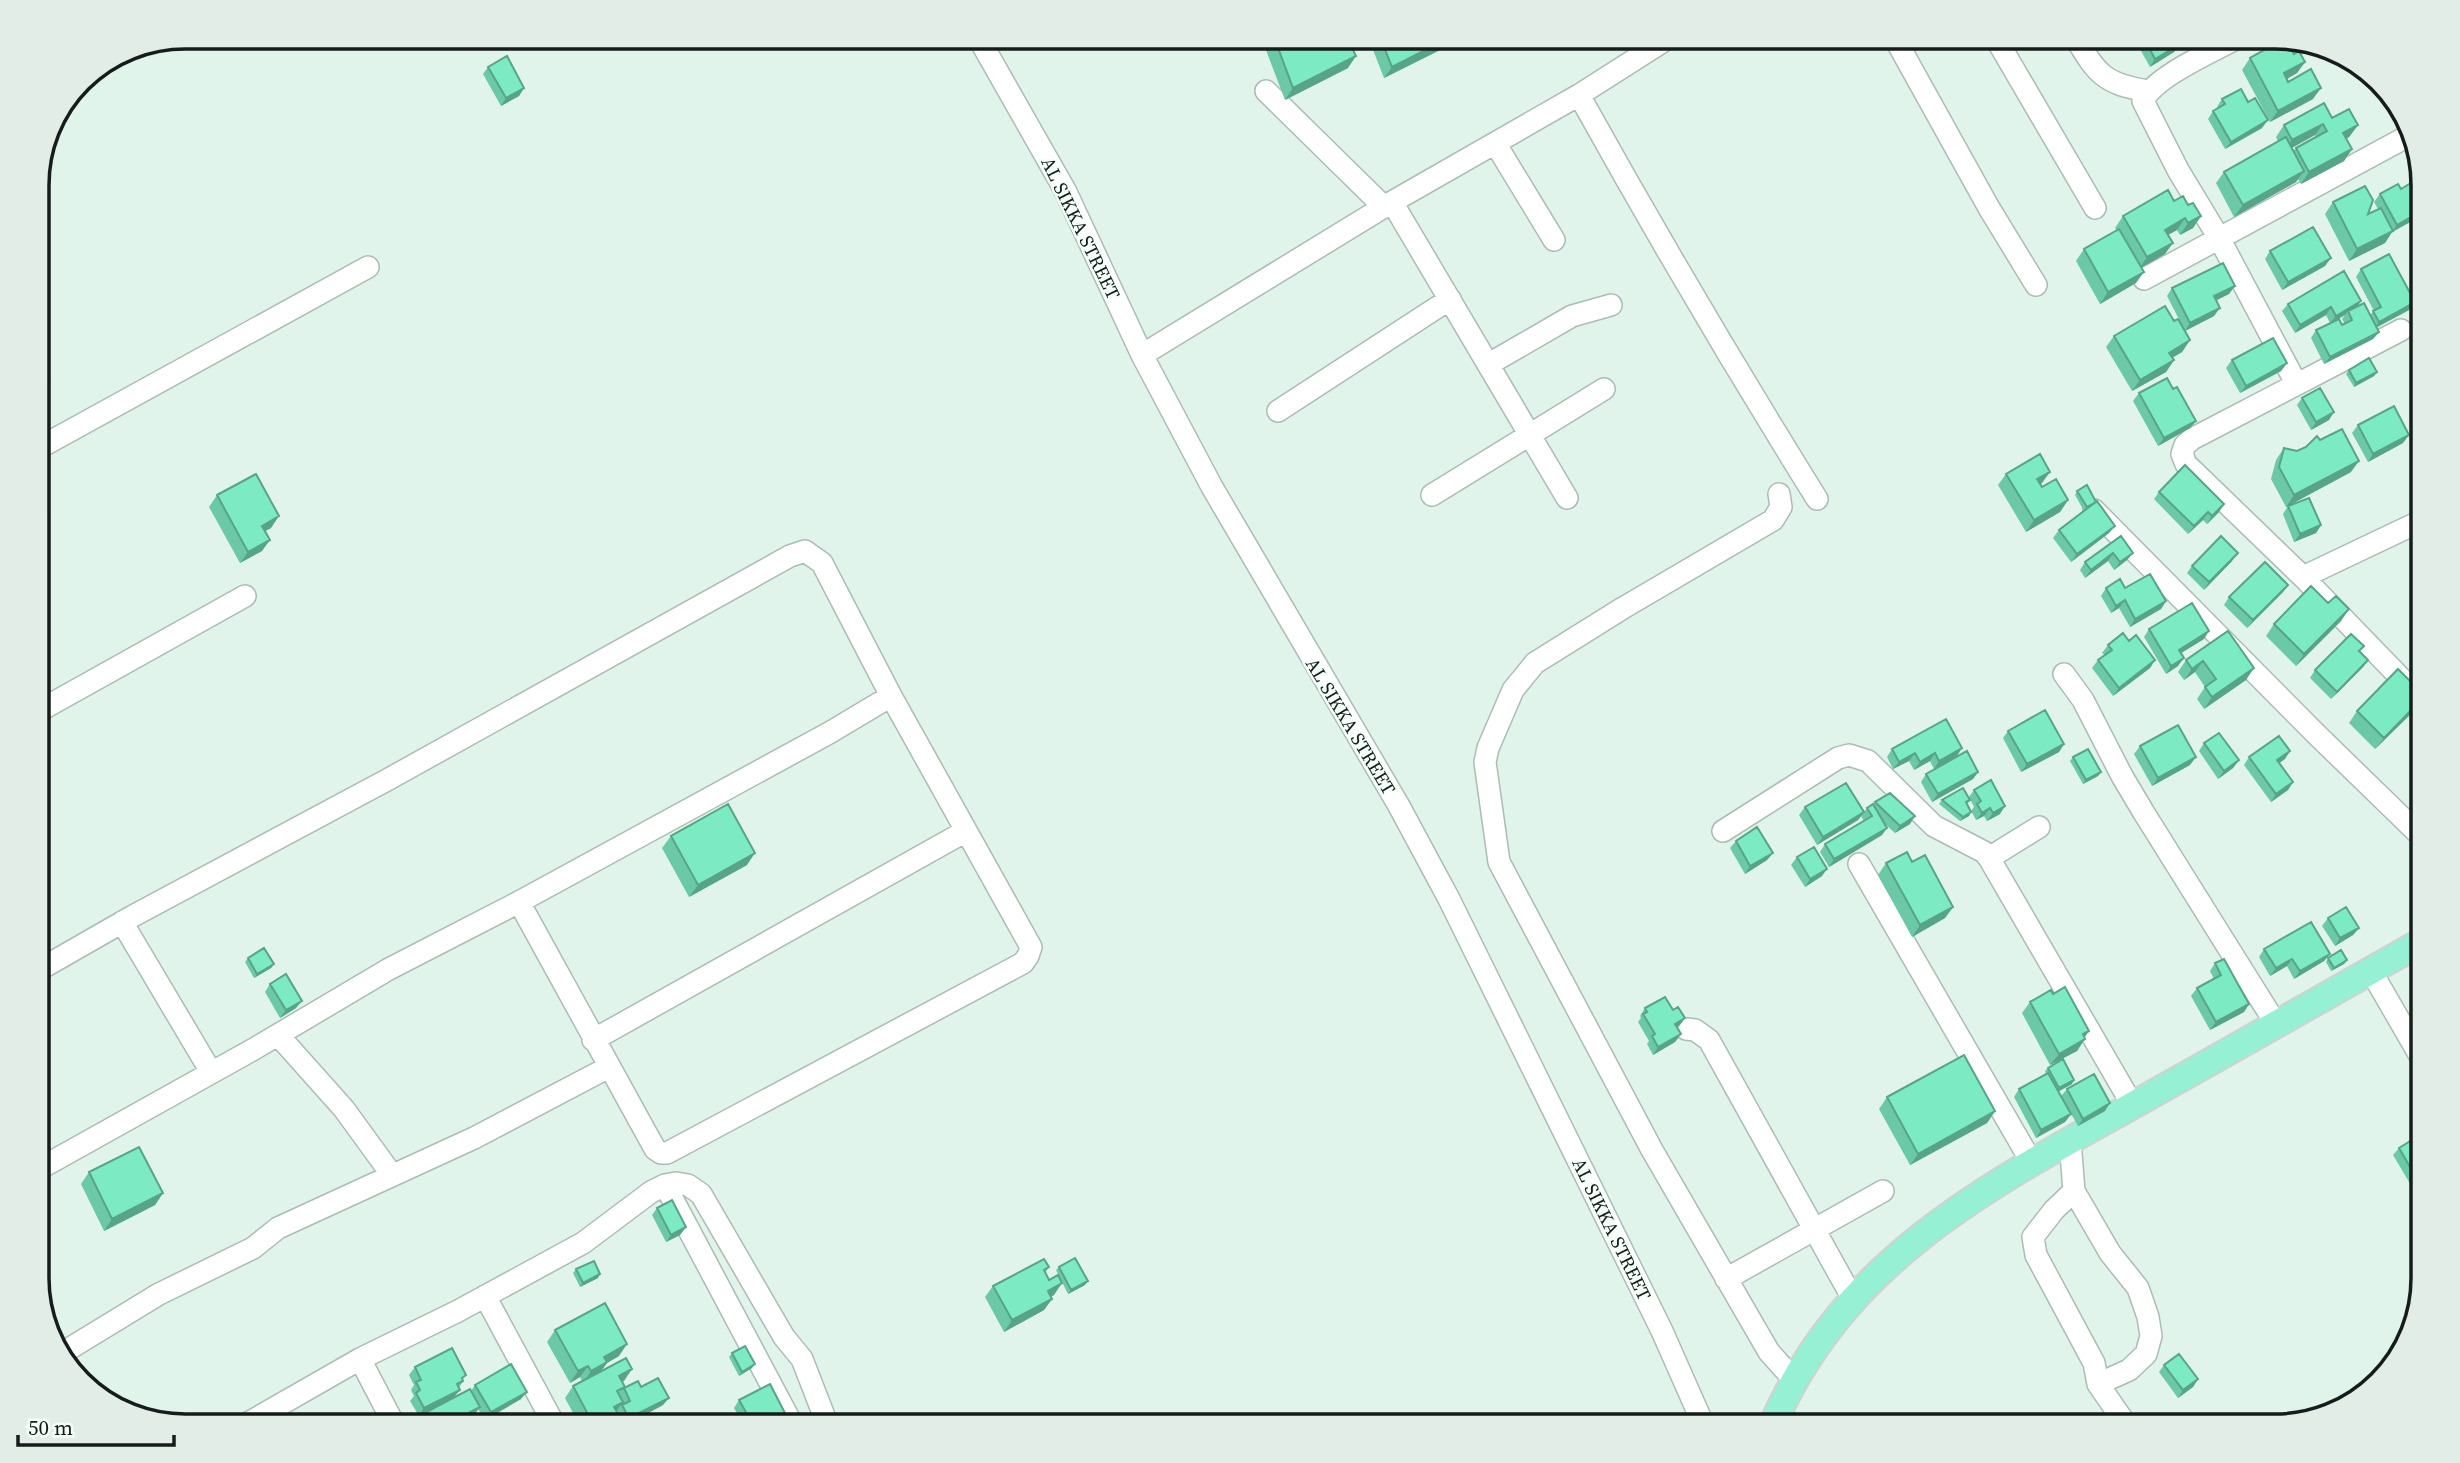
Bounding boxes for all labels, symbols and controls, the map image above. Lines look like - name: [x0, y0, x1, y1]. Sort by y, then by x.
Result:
- street label: AL SIKKA STREET: [1035, 153, 1127, 304]
- street label: AL SIKKA STREET: [1300, 653, 1402, 800]
- street label: AL SIKKA STREET: [1566, 1154, 1658, 1305]
- scale bar: [18, 1404, 173, 1448]
- text: 50 m: [28, 1413, 73, 1442]

